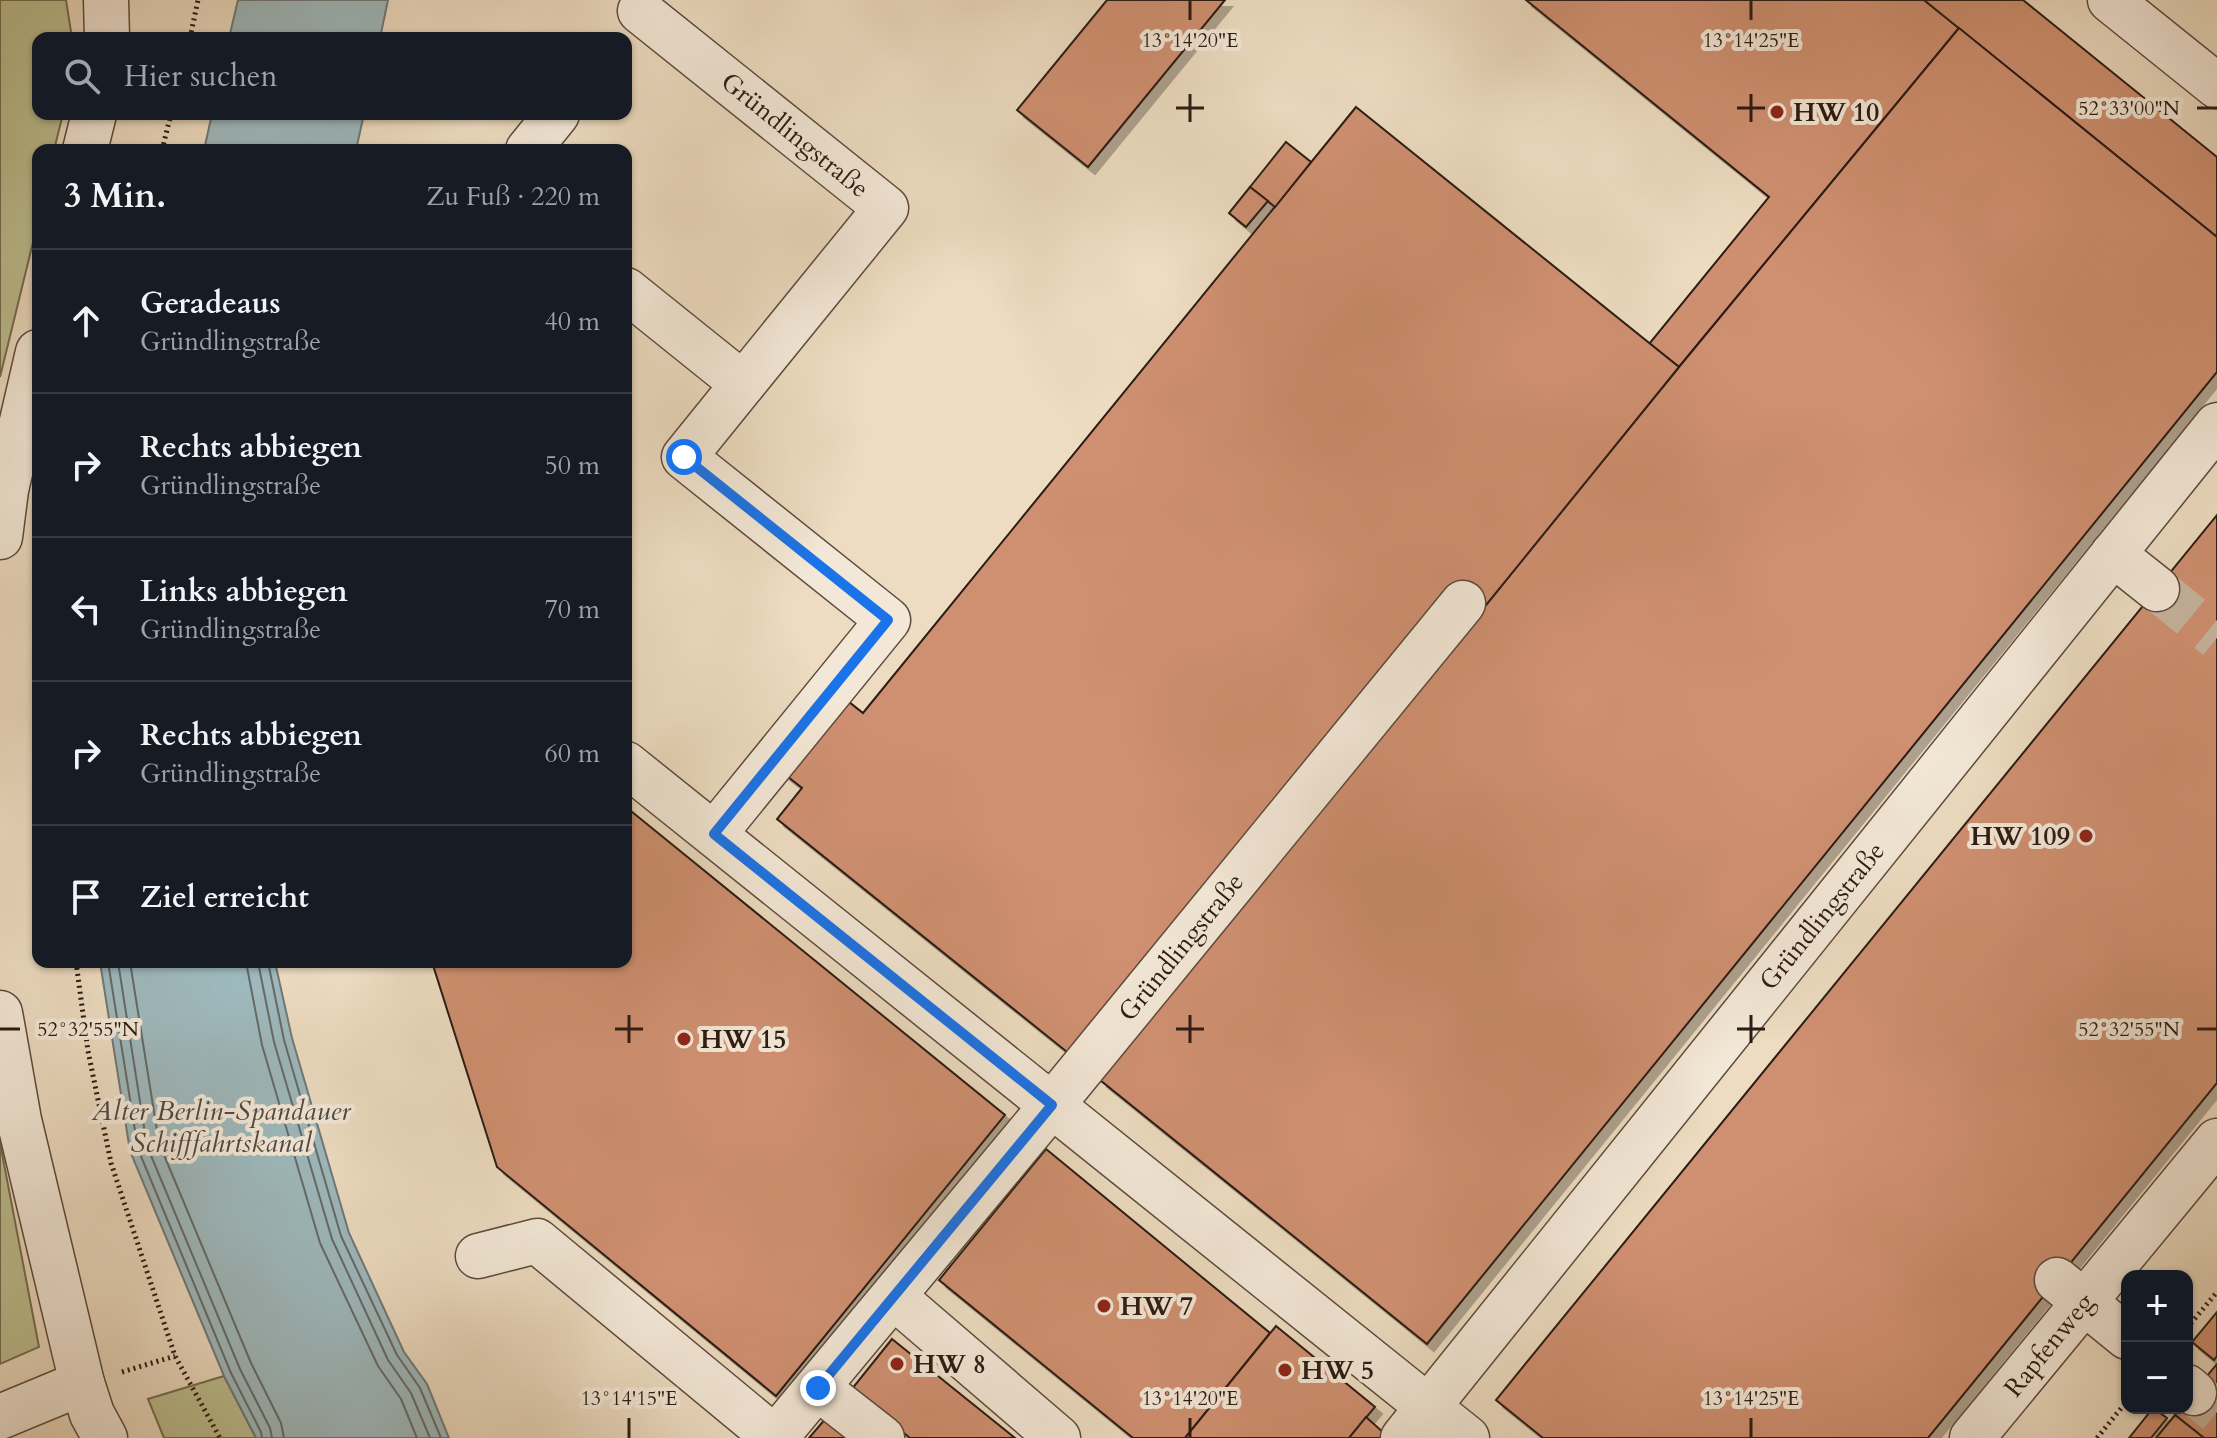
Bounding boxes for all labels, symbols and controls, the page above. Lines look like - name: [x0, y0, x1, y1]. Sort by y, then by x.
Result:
- text: 13°14'20"E: [1142, 27, 1238, 54]
- text: 13°14'25"E: [1703, 27, 1799, 54]
- search box: [32, 32, 632, 120]
- icon: search: [60, 54, 104, 98]
- text: Hier suchen: [124, 56, 277, 97]
- street label: Gründlingstraße: [714, 64, 876, 206]
- place label: HW 10: [1793, 95, 1879, 130]
- text: 52°33'00"N: [2078, 95, 2180, 122]
- marker: HW 10: [1768, 103, 1786, 121]
- text: 3 Min.: [64, 173, 166, 219]
- text: Zu Fuß · 220 m: [426, 179, 600, 214]
- text: Geradeaus: [140, 283, 281, 324]
- icon: ahead: [64, 299, 108, 343]
- text: 40 m: [544, 304, 600, 339]
- text: Gründlingstraße: [140, 324, 321, 359]
- text: Rechts abbiegen: [140, 427, 362, 468]
- route start: [666, 439, 702, 475]
- icon: right: [64, 443, 108, 487]
- text: 50 m: [544, 448, 600, 483]
- text: Gründlingstraße: [140, 468, 321, 503]
- text: Links abbiegen: [140, 571, 348, 612]
- icon: left: [64, 587, 108, 631]
- text: 70 m: [544, 592, 600, 627]
- text: Gründlingstraße: [140, 612, 321, 647]
- text: Rechts abbiegen: [140, 715, 362, 756]
- icon: right: [64, 731, 108, 775]
- text: 60 m: [544, 736, 600, 771]
- text: Gründlingstraße: [140, 756, 321, 791]
- place label: HW 109: [1970, 819, 2070, 854]
- marker: HW 109: [2077, 827, 2095, 845]
- street label: Gründlingstraße: [1751, 835, 1893, 997]
- street label: Gründlingstraße: [1110, 866, 1252, 1028]
- icon: arrive: [64, 875, 108, 919]
- text: Ziel erreicht: [140, 877, 309, 918]
- text: 52°32'55"N: [37, 1016, 139, 1043]
- text: 52°32'55"N: [2078, 1016, 2180, 1043]
- place label: HW 15: [700, 1022, 786, 1057]
- marker: HW 15: [675, 1030, 693, 1048]
- water label: Alter Berlin-Spandauer Schifffahrtskanal: [90, 1092, 351, 1162]
- map controls: [2121, 1270, 2193, 1414]
- button: +: [2121, 1270, 2193, 1342]
- street label: Rapfenweg: [1996, 1285, 2102, 1405]
- place label: HW 7: [1120, 1289, 1193, 1324]
- marker: HW 7: [1095, 1297, 1113, 1315]
- button: −: [2121, 1342, 2193, 1414]
- place label: HW 8: [913, 1347, 986, 1382]
- place label: HW 5: [1301, 1353, 1374, 1388]
- marker: HW 8: [888, 1355, 906, 1373]
- marker: HW 5: [1276, 1361, 1294, 1379]
- route end: [800, 1370, 836, 1406]
- text: 13°14'15"E: [581, 1385, 677, 1412]
- text: 13°14'20"E: [1142, 1385, 1238, 1412]
- text: 13°14'25"E: [1703, 1385, 1799, 1412]

